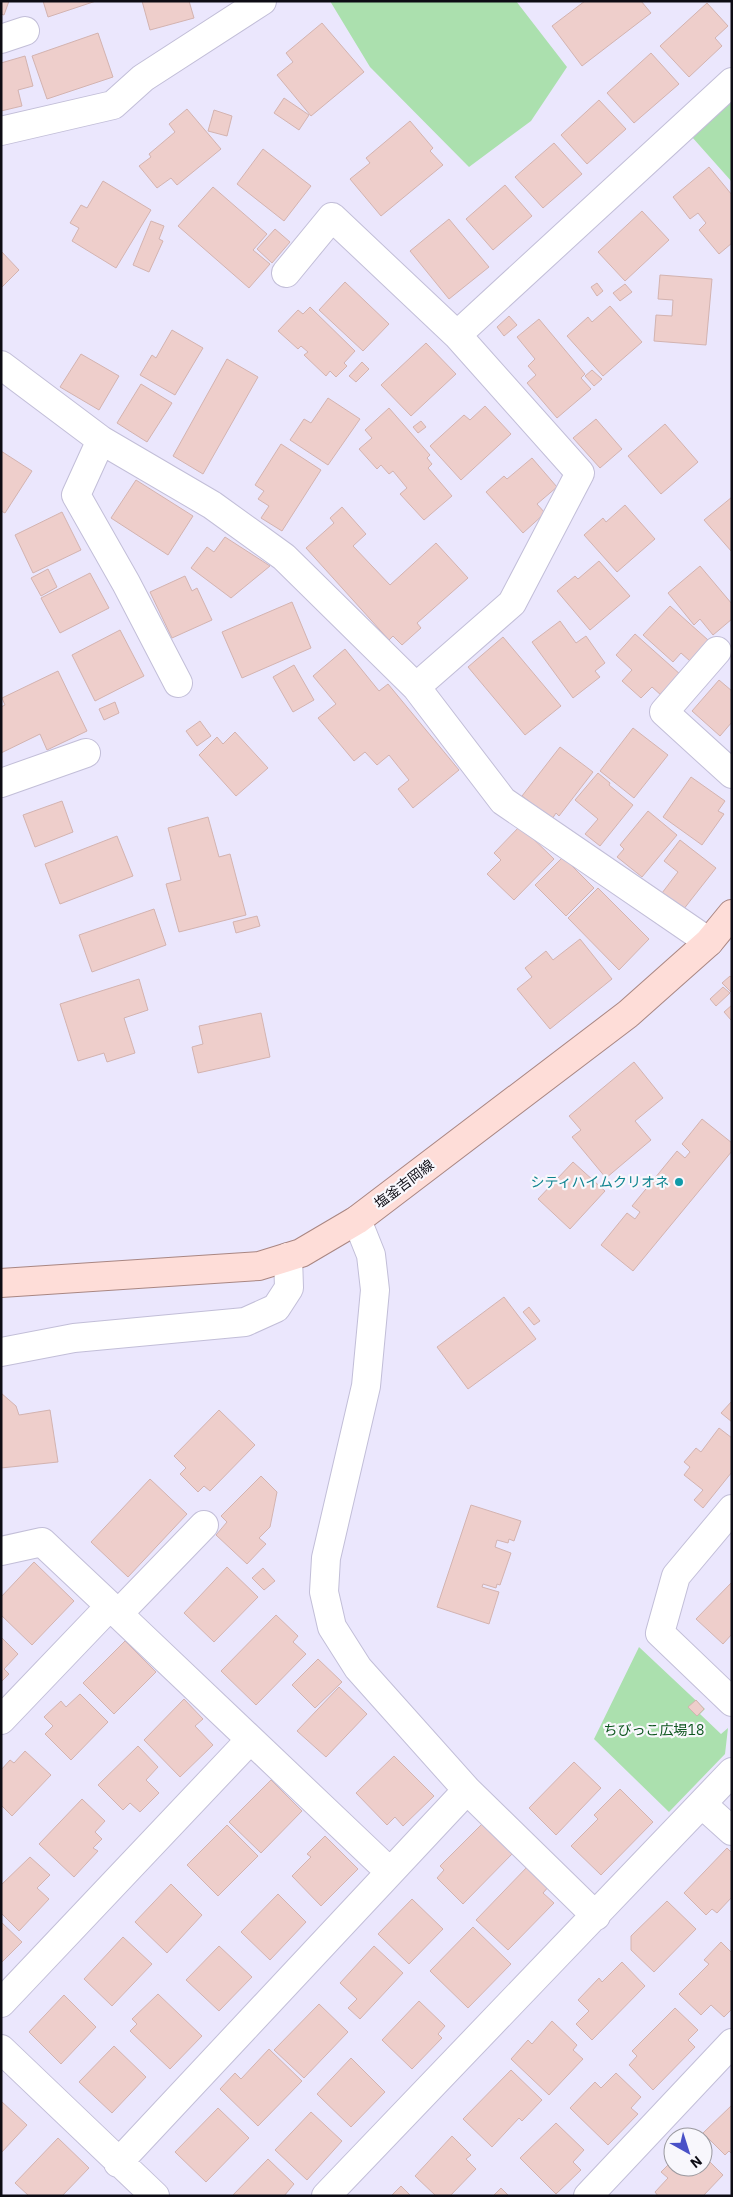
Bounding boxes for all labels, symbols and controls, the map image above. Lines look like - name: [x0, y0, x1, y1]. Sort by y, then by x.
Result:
- street label: 塩釜吉岡線: [371, 1156, 437, 1212]
- place label: シティハイムクリオネ: [530, 1173, 669, 1191]
- marker: シティハイムクリオネ: [673, 1176, 685, 1188]
- park label: ちびっこ広場18: [604, 1721, 704, 1739]
- north arrow: [663, 2127, 713, 2177]
- text: N: [687, 2152, 706, 2172]

